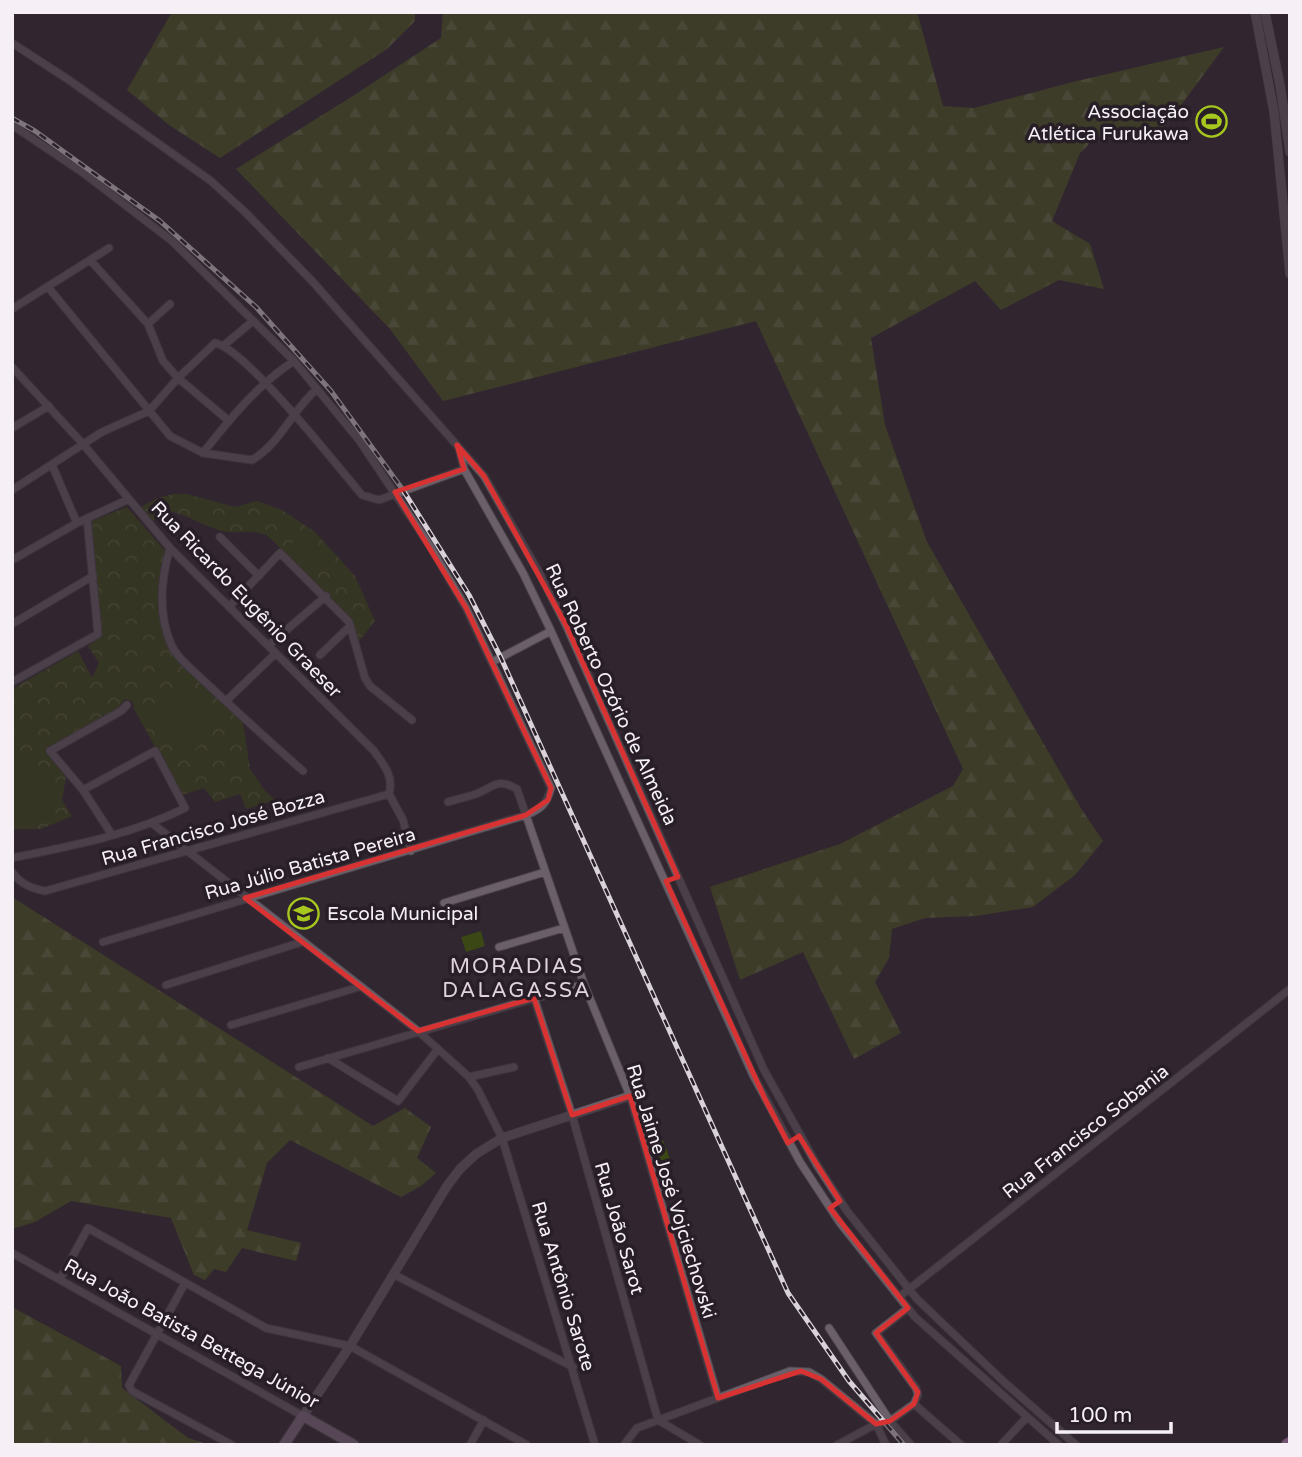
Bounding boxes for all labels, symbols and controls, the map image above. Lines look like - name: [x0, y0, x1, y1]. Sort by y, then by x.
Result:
- place label: Associação Atlética Furukawa: [1027, 101, 1189, 145]
- sports icon: Associação Atlética Furukawa: [1195, 105, 1229, 139]
- street label: Rua Ricardo Eugênio Graeser: [147, 497, 347, 703]
- street label: Rua Roberto Ozório de Almeida: [541, 560, 682, 829]
- street label: Rua Francisco José Bozza: [99, 786, 327, 870]
- street label: Rua Júlio Batista Pereira: [202, 823, 418, 905]
- school or university icon: Escola Municipal: [287, 896, 321, 930]
- place label: Escola Municipal: [327, 903, 478, 925]
- district label: MORADIAS DALAGASSA: [442, 954, 592, 1003]
- street label: Rua Francisco Sobania: [998, 1060, 1173, 1203]
- street label: Rua Jaime José Vojciechovski: [622, 1061, 720, 1321]
- street label: Rua João Sarot: [590, 1160, 648, 1297]
- street label: Rua Antônio Sarote: [527, 1199, 599, 1374]
- street label: Rua João Batista Bettega Júnior: [60, 1254, 323, 1414]
- scale bar: [1057, 1390, 1171, 1434]
- text: 100 m: [1068, 1403, 1132, 1428]

